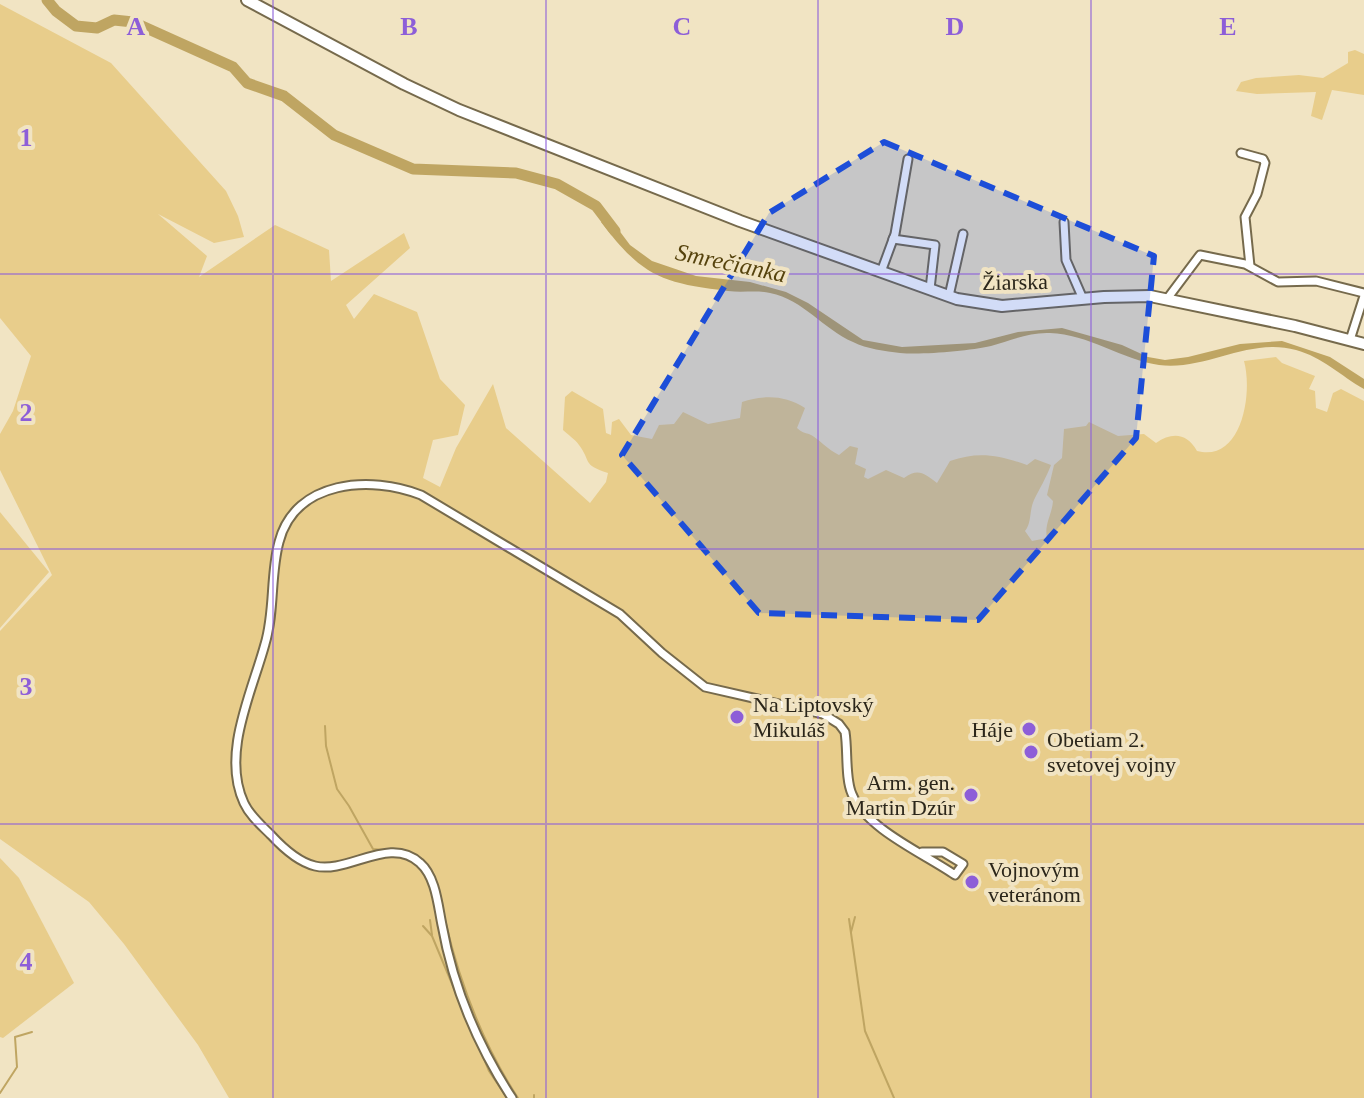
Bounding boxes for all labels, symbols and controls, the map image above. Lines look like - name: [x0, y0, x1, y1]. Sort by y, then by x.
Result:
- text: A: [127, 12, 146, 41]
- text: B: [400, 12, 418, 41]
- text: C: [673, 12, 691, 41]
- text: D: [946, 12, 964, 41]
- text: E: [1219, 12, 1237, 41]
- text: 1: [20, 123, 33, 152]
- water label: Smrečianka: [673, 239, 789, 287]
- street label: Žiarska: [982, 269, 1048, 295]
- text: 2: [20, 398, 33, 427]
- text: 3: [20, 672, 33, 701]
- place label: Na Liptovský Mikuláš: [753, 692, 873, 742]
- marker: Na Liptovský Mikuláš: [728, 708, 746, 726]
- place label: Háje: [971, 717, 1013, 742]
- marker: Háje: [1020, 720, 1038, 738]
- place label: Obetiam 2. svetovej vojny: [1047, 727, 1176, 777]
- marker: Obetiam 2. svetovej vojny: [1022, 743, 1040, 761]
- place label: Arm. gen. Martin Dzúr: [846, 770, 956, 820]
- marker: Arm. gen. Martin Dzúr: [962, 786, 980, 804]
- place label: Vojnovým veteránom: [988, 857, 1081, 907]
- marker: Vojnovým veteránom: [963, 873, 981, 891]
- text: 4: [20, 947, 33, 976]

